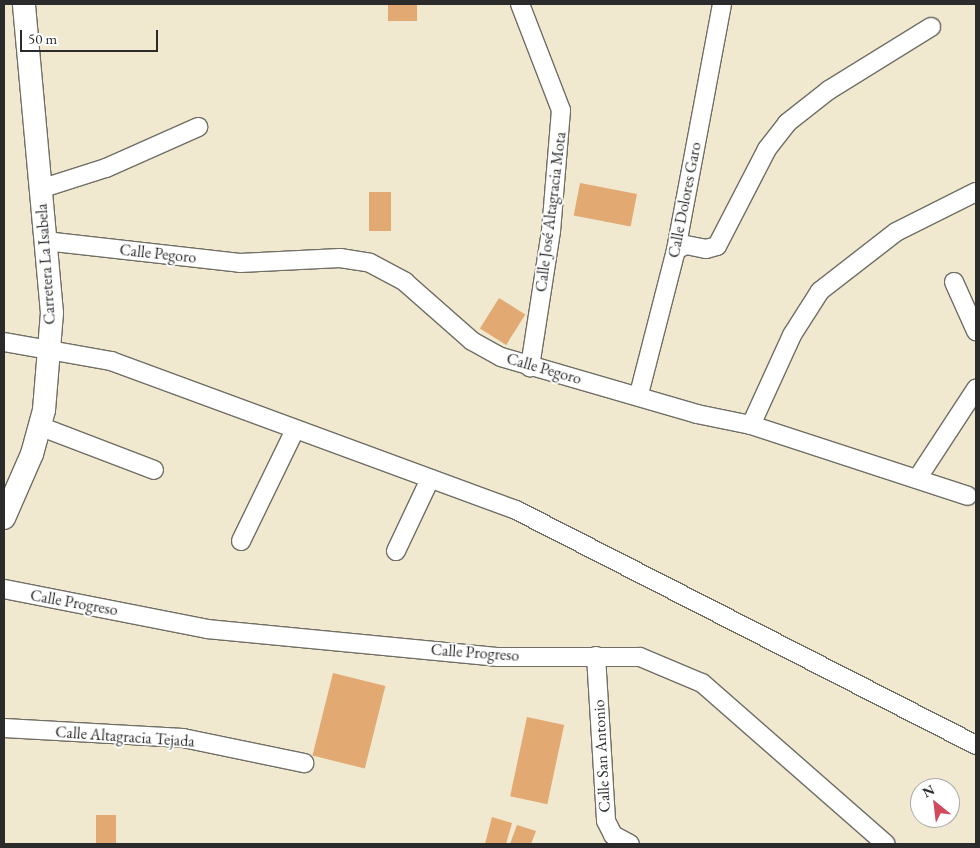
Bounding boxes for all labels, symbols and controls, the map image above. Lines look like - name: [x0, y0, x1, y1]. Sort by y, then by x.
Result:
- scale bar: [22, 20, 160, 52]
- text: 50 m: [28, 29, 57, 48]
- street label: Calle José Altagracia Mota: [532, 131, 570, 293]
- street label: Calle Dolores Garo: [664, 140, 706, 260]
- street label: Carretera La Isabela: [32, 203, 60, 325]
- street label: Calle Pegoro: [119, 240, 197, 268]
- street label: Calle Pegoro: [504, 349, 584, 389]
- street label: Calle Progreso: [29, 586, 119, 620]
- street label: Calle Progreso: [430, 640, 520, 666]
- street label: Calle San Antonio: [589, 699, 615, 813]
- street label: Calle Altagracia Tejada: [55, 723, 195, 751]
- north arrow: [910, 778, 960, 828]
- text: N: [919, 780, 938, 801]

